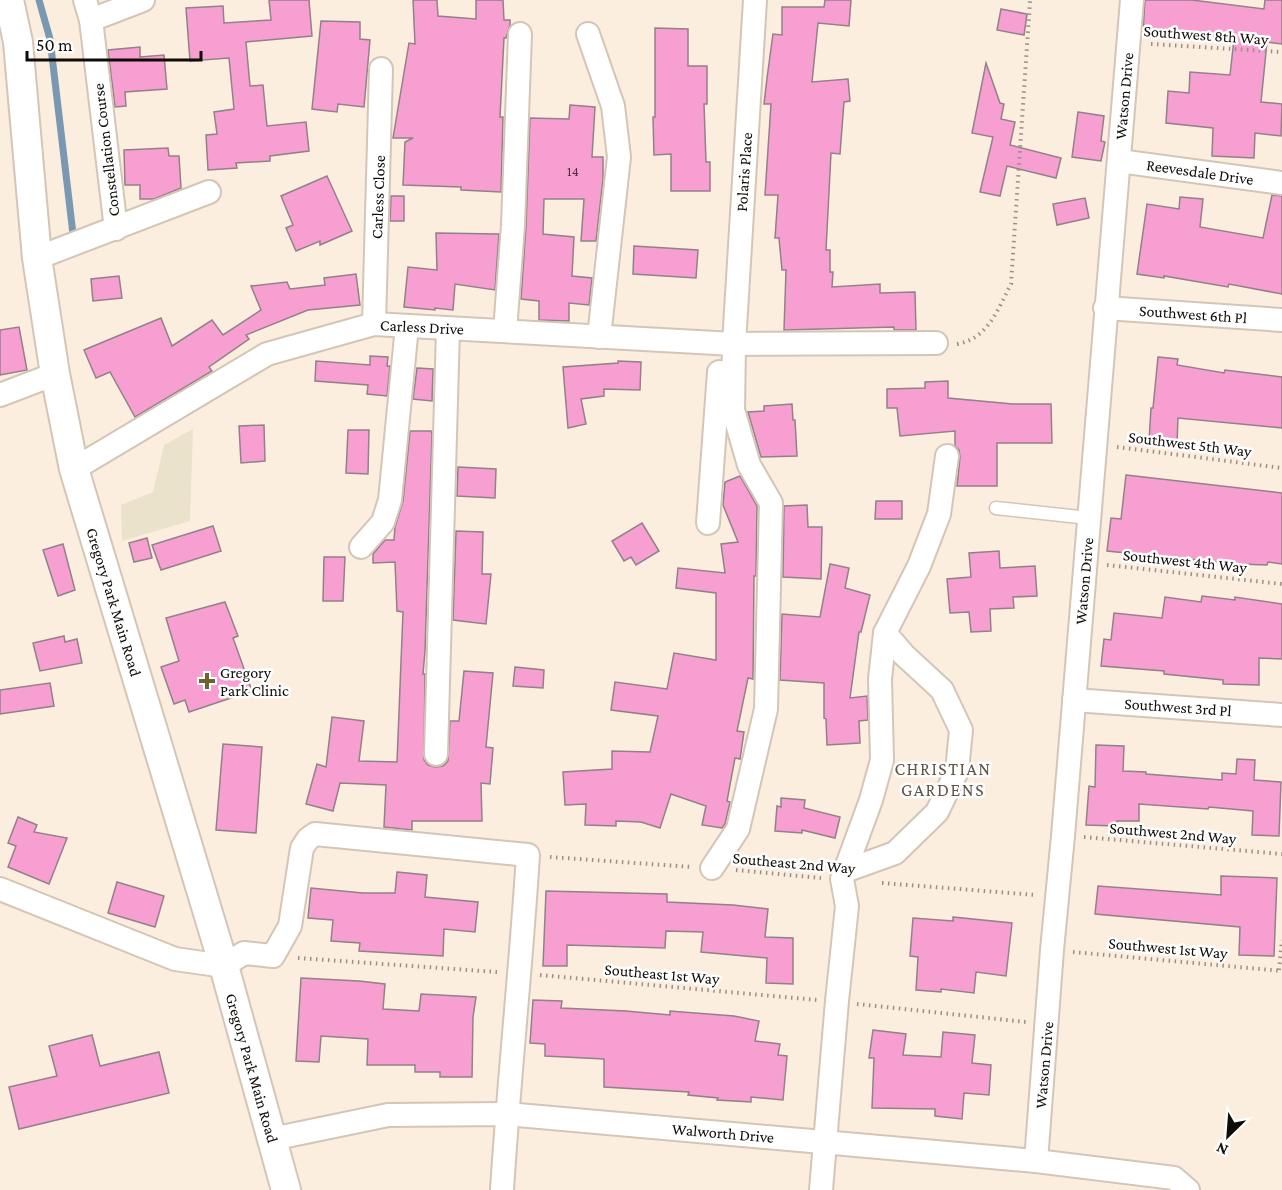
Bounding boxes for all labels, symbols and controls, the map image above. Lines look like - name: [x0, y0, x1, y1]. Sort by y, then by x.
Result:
- street label: Southwest 8th Way: [1143, 22, 1270, 49]
- scale bar: [27, 24, 201, 62]
- text: 50 m: [36, 35, 73, 55]
- street label: Watson Drive: [1112, 52, 1136, 140]
- street label: Constellation Course: [89, 83, 123, 217]
- street label: Polaris Place: [733, 132, 755, 212]
- street label: Carless Close: [368, 155, 388, 239]
- street label: Reevesdale Drive: [1145, 156, 1255, 188]
- house number: 14: [567, 163, 579, 179]
- street label: Southwest 6th Pl: [1138, 302, 1248, 326]
- street label: Carless Drive: [380, 316, 464, 338]
- street label: Southwest 5th Way: [1127, 428, 1253, 461]
- street label: Gregory Park Main Road: [82, 526, 145, 679]
- street label: Watson Drive: [1072, 537, 1096, 625]
- street label: Southwest 4th Way: [1122, 546, 1249, 577]
- place label: Gregory Park Clinic: [220, 664, 289, 699]
- marker: Gregory Park Clinic: [198, 672, 216, 690]
- street label: Southwest 3rd Pl: [1124, 695, 1232, 719]
- district label: CHRISTIAN GARDENS: [895, 759, 992, 800]
- street label: Southwest 2nd Way: [1109, 819, 1238, 848]
- street label: Southeast 2nd Way: [732, 849, 857, 878]
- street label: Southwest 1st Way: [1108, 934, 1229, 963]
- street label: Southeast 1st Way: [604, 961, 721, 989]
- street label: Gregory Park Main Road: [222, 991, 282, 1145]
- street label: Watson Drive: [1032, 1021, 1056, 1109]
- north arrow: [1198, 1106, 1258, 1166]
- street label: Walworth Drive: [671, 1120, 775, 1146]
- text: N: [1213, 1139, 1230, 1159]

